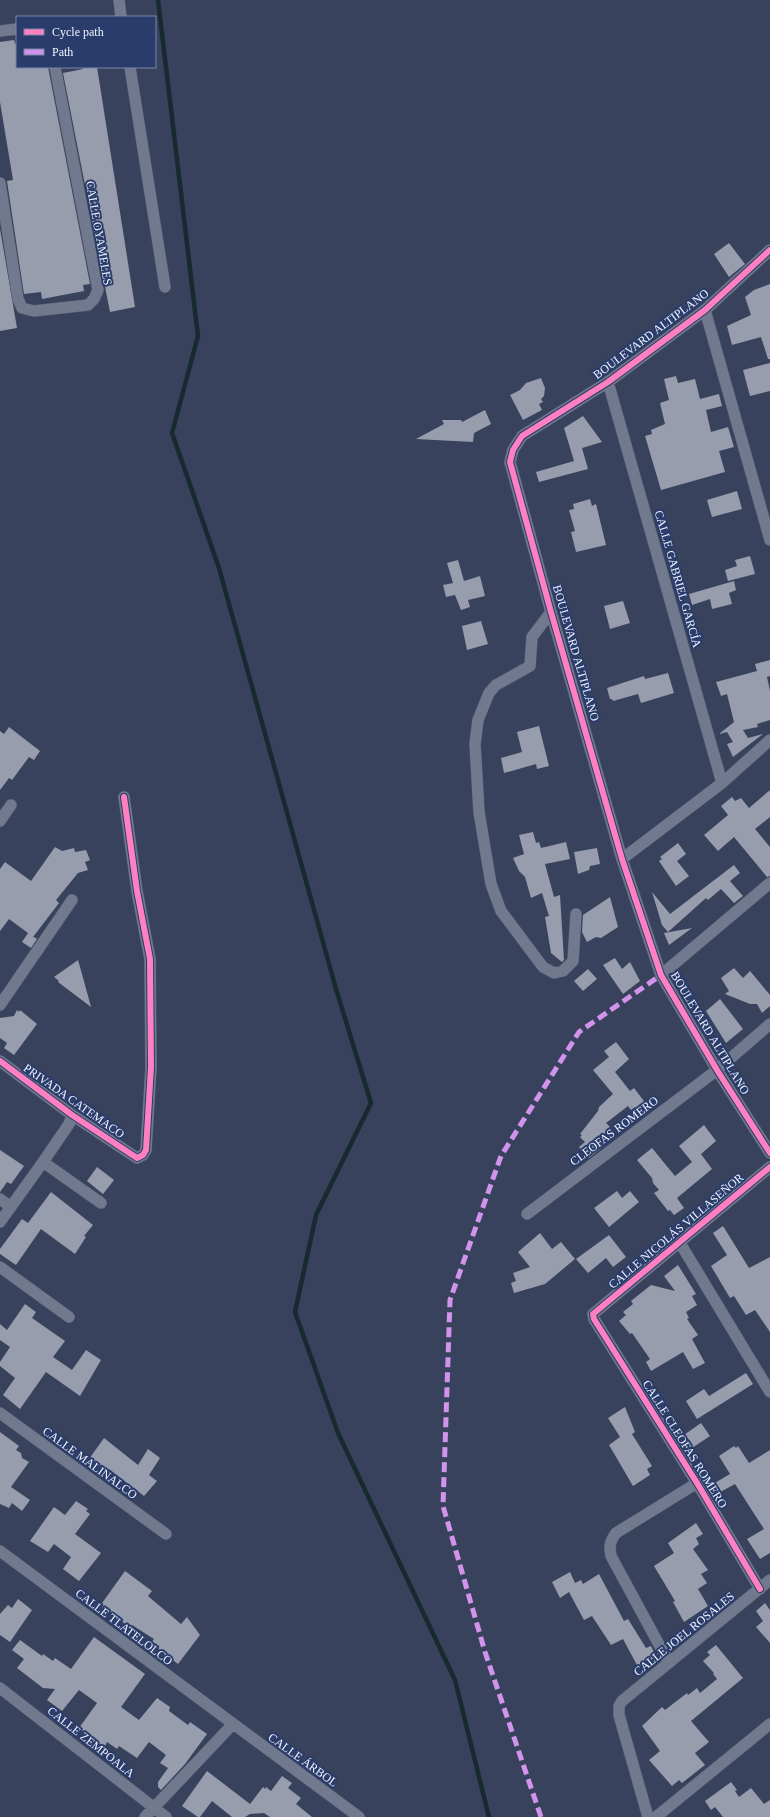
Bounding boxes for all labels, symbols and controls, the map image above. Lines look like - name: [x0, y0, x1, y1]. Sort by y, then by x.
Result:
- legend: [16, 16, 156, 68]
- text: Cycle path: [52, 25, 104, 39]
- text: Path: [52, 45, 73, 59]
- street label: CALLE OYAMELES: [83, 180, 115, 286]
- street label: BOULEVARD ALTIPLANO: [590, 286, 712, 382]
- street label: CALLE GABRIEL GARCÍA: [652, 509, 704, 650]
- street label: BOULEVARD ALTIPLANO: [550, 583, 602, 723]
- street label: BOULEVARD ALTIPLANO: [668, 969, 752, 1097]
- street label: PRIVADA CATEMACO: [21, 1061, 127, 1141]
- street label: CLEOFAS ROMERO: [567, 1093, 661, 1169]
- street label: CALLE NICOLÁS VILLASEÑOR: [606, 1170, 746, 1292]
- street label: CALLE CLEOFAS ROMERO: [640, 1377, 730, 1511]
- street label: CALLE MALINALCO: [40, 1424, 140, 1502]
- street label: CALLE TLATELOLCO: [73, 1586, 176, 1668]
- street label: CALLE JOEL ROSALES: [631, 1589, 737, 1679]
- street label: CALLE ZEMPOALA: [45, 1704, 138, 1781]
- street label: CALLE ÁRBOL: [266, 1730, 340, 1790]

